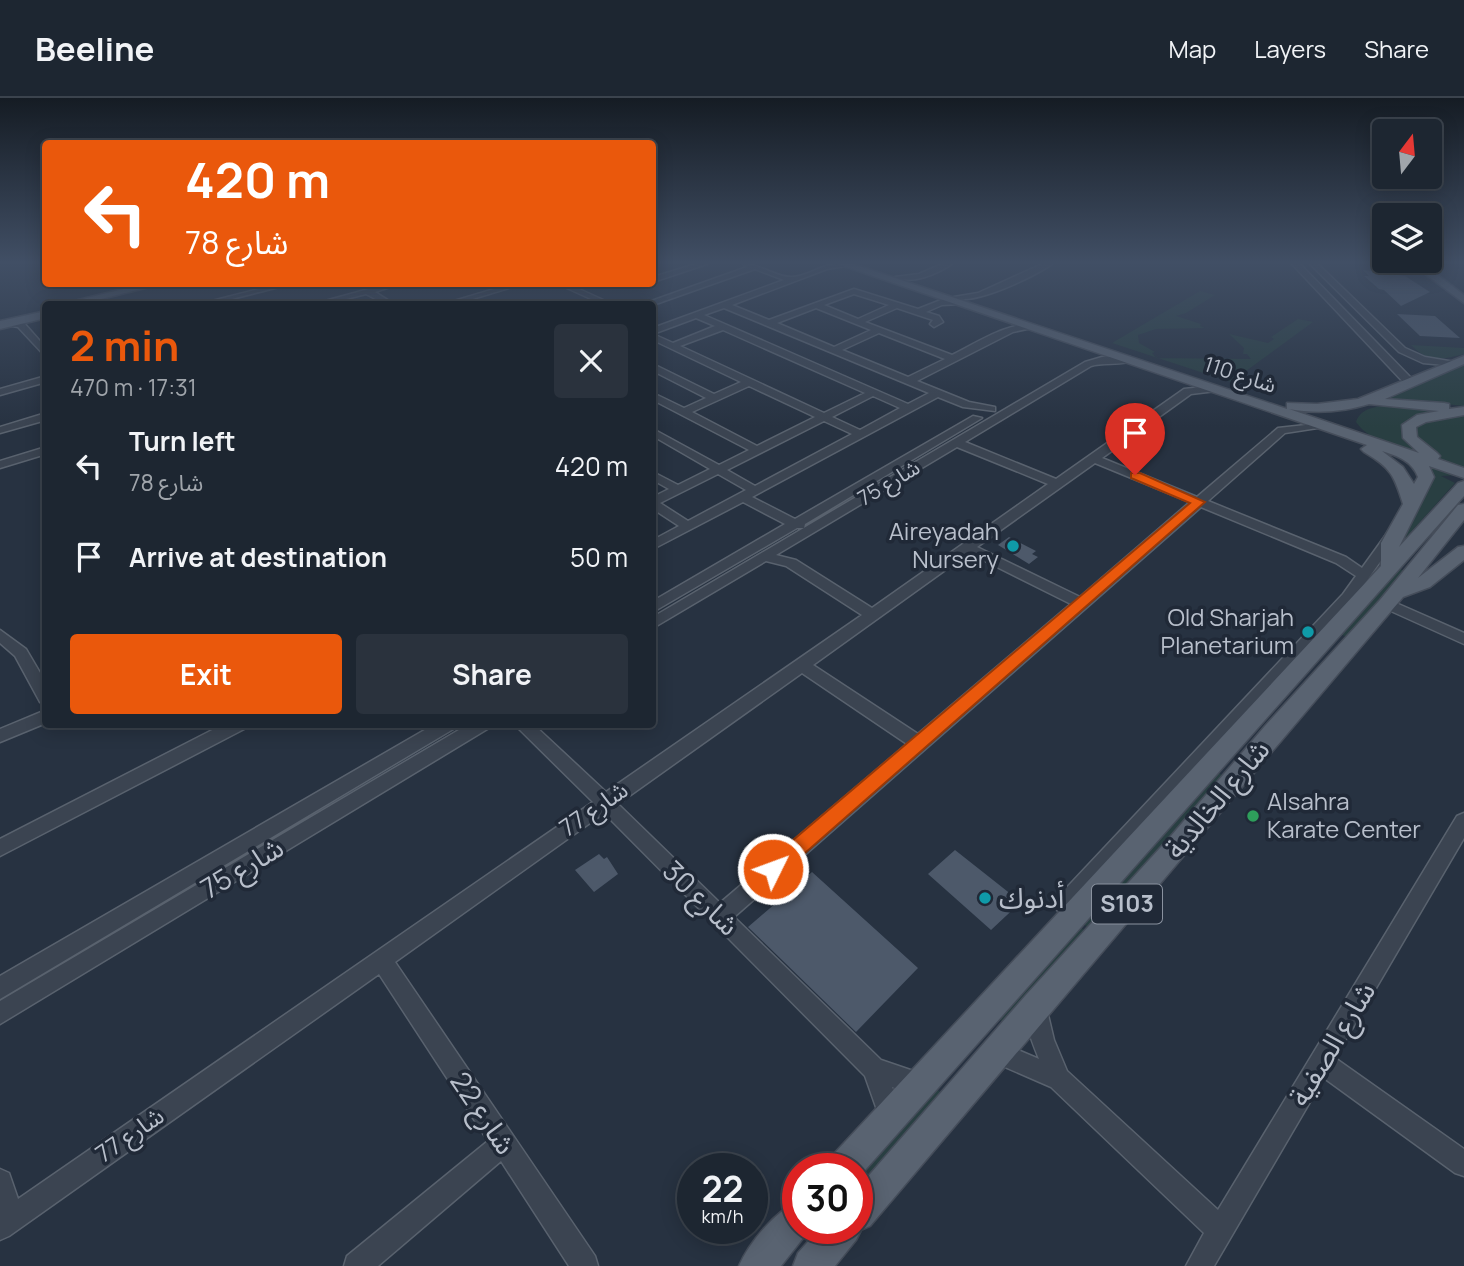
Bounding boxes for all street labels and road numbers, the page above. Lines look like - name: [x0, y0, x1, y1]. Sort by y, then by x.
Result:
- street label: شارع 110: [1200, 349, 1280, 401]
- street label: شارع 75: [852, 453, 926, 513]
- street label: شارع الخالدية: [1155, 731, 1279, 868]
- street label: شارع 77: [552, 772, 635, 845]
- street label: شارع 75: [193, 828, 292, 909]
- street label: شارع 30: [653, 851, 748, 945]
- road number: S103: [1092, 884, 1162, 924]
- street label: شارع الصفية: [1279, 974, 1386, 1114]
- street label: شارع 22: [440, 1064, 525, 1163]
- street label: شارع 77: [88, 1098, 171, 1171]

